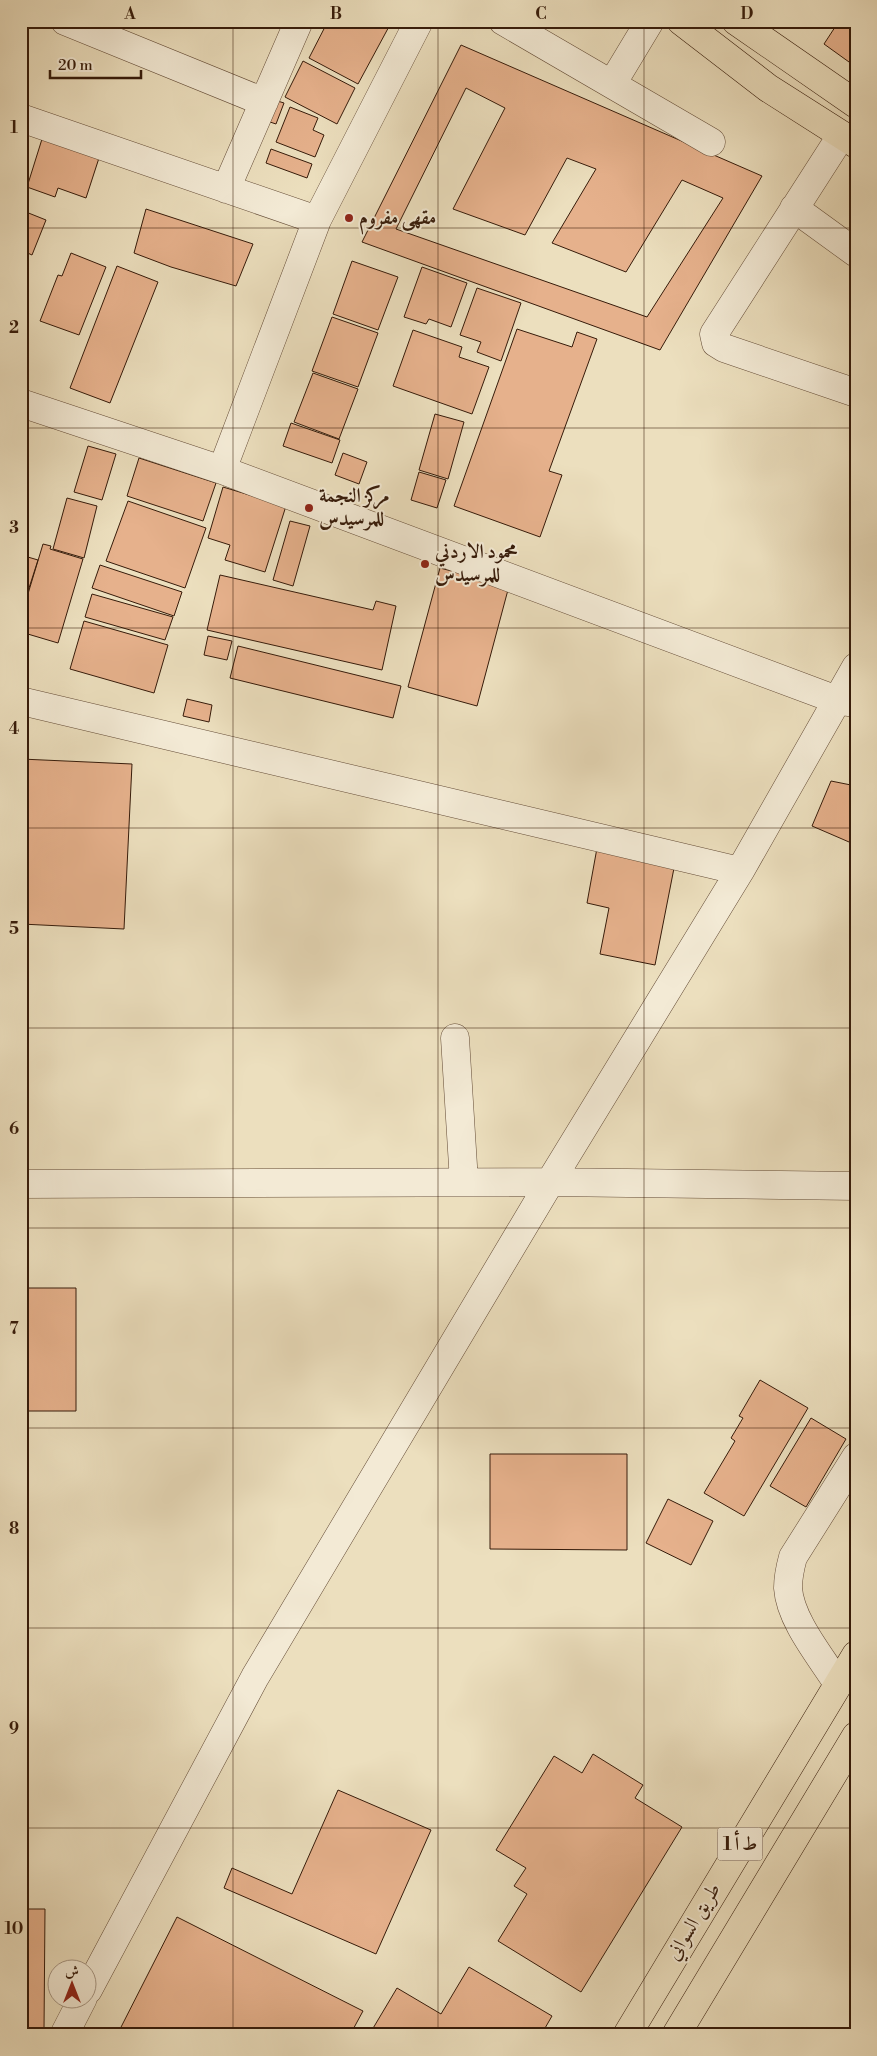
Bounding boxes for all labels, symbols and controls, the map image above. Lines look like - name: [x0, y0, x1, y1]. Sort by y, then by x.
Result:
- text: A: [123, 4, 136, 24]
- text: B: [330, 4, 342, 24]
- text: C: [535, 4, 547, 24]
- text: D: [741, 4, 754, 24]
- scale bar: [50, 48, 141, 80]
- text: 20 m: [58, 56, 93, 75]
- text: 1: [10, 118, 18, 138]
- place label: مقهى مفروم: [359, 206, 436, 235]
- marker: مقهى مفروم: [343, 212, 355, 224]
- text: 2: [9, 318, 19, 338]
- place label: مركز النجمة للمرسيدس: [319, 484, 389, 532]
- marker: مركز النجمة للمرسيدس: [303, 502, 315, 514]
- text: 3: [9, 518, 19, 538]
- place label: محمود الاردني للمرسيدس: [434, 540, 518, 588]
- marker: محمود الاردني للمرسيدس: [419, 558, 431, 570]
- text: 4: [9, 719, 20, 739]
- text: 5: [9, 919, 19, 939]
- text: 6: [9, 1119, 19, 1139]
- text: 7: [9, 1319, 19, 1339]
- text: 8: [9, 1519, 19, 1539]
- text: 9: [9, 1719, 19, 1739]
- road number: ط أ 1: [718, 1828, 762, 1860]
- street label: طريق السواني: [661, 1879, 729, 1966]
- text: 10: [5, 1919, 23, 1939]
- north arrow: [48, 1958, 98, 2008]
- text: ش: [65, 1963, 79, 1981]

